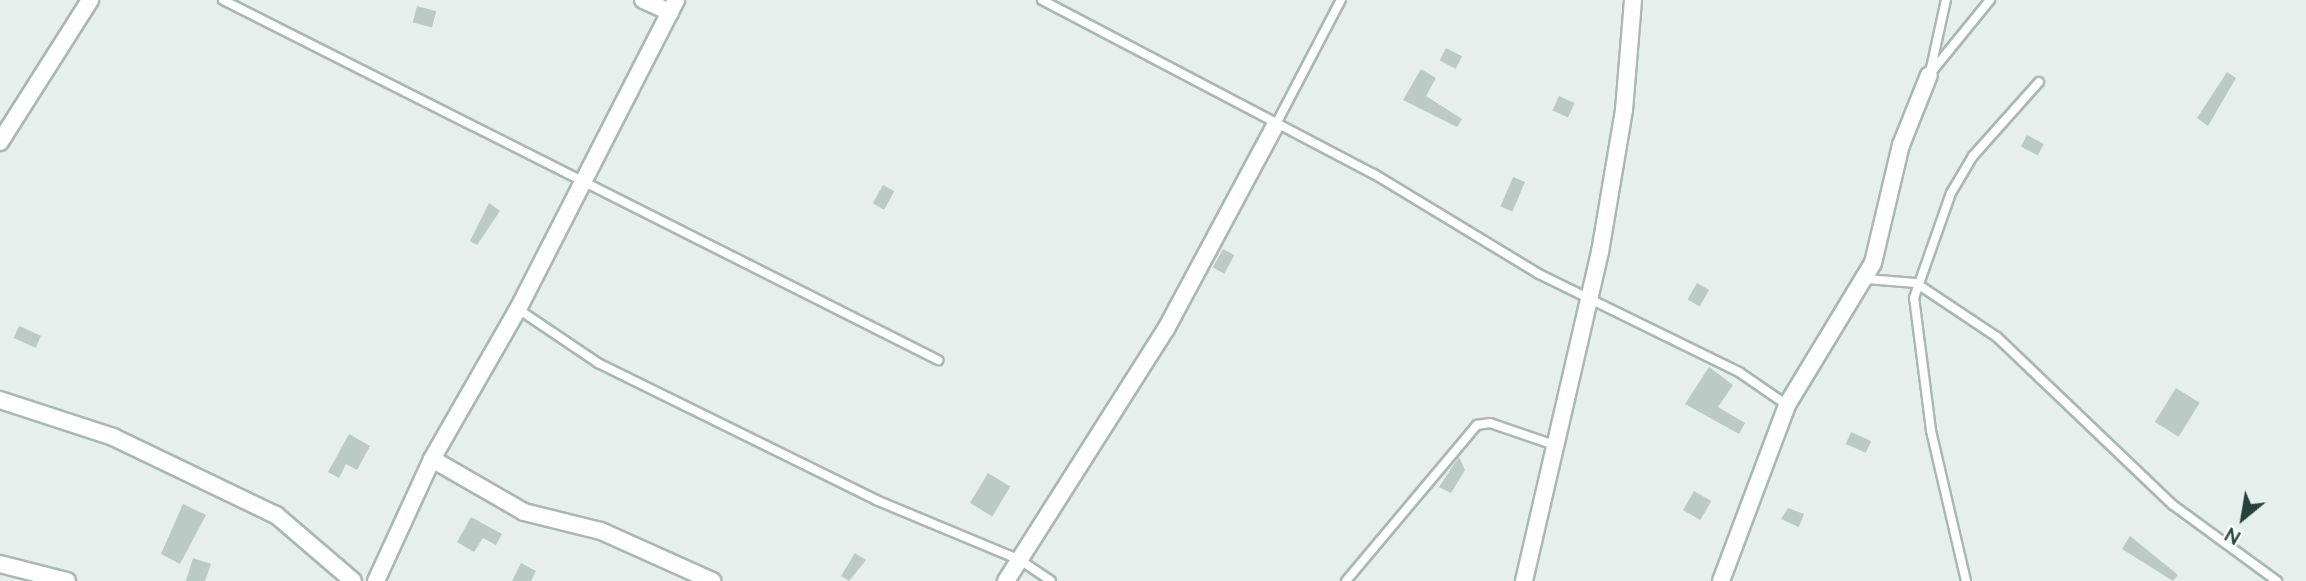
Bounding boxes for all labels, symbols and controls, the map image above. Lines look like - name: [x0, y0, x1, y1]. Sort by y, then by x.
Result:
- north arrow: [2208, 483, 2278, 553]
- text: N: [2220, 522, 2245, 550]

